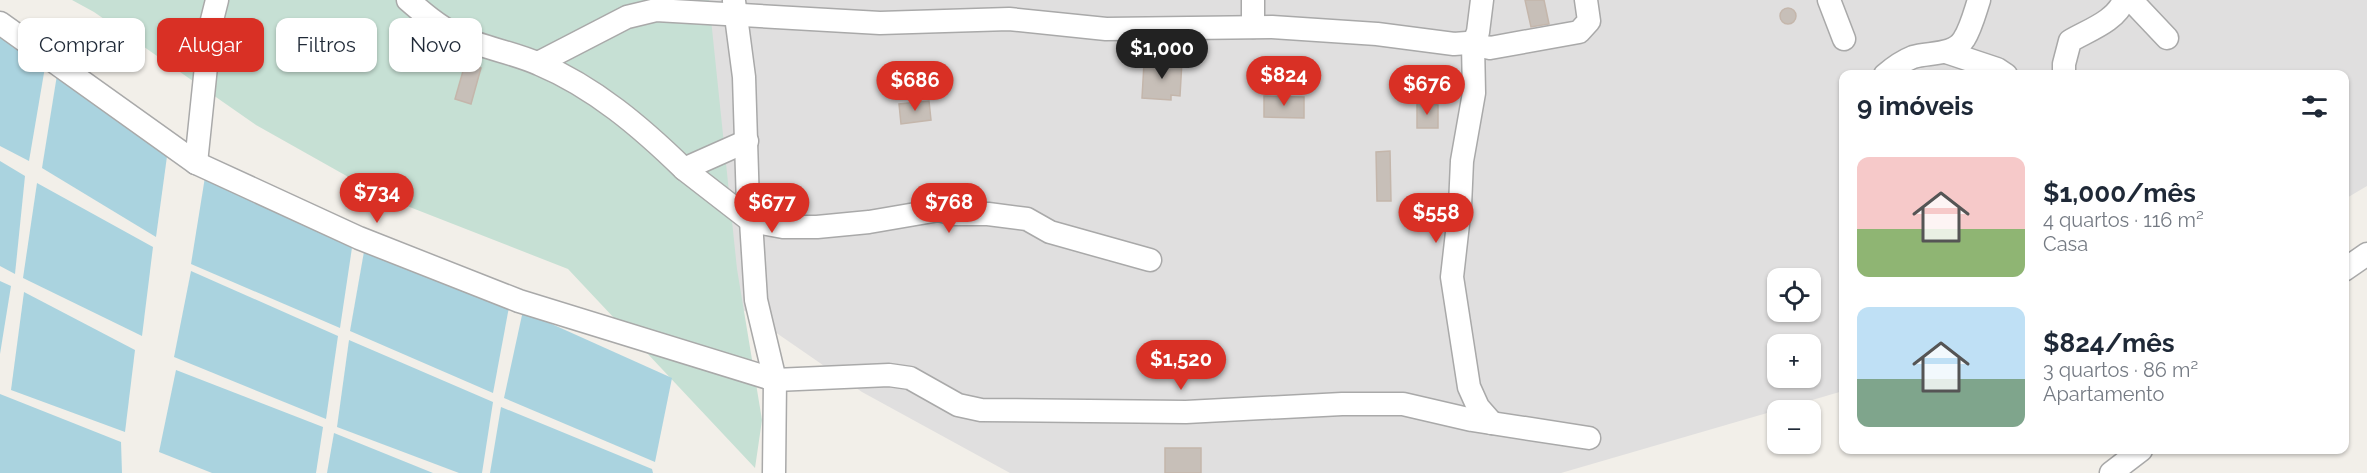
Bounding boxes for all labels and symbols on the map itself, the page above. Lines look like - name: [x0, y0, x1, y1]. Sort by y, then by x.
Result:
- pin: $1,000: [1113, 29, 1211, 80]
- pin: $824: [1248, 56, 1320, 107]
- pin: $686: [879, 61, 951, 112]
- pin: $676: [1391, 65, 1463, 116]
- pin: $734: [341, 173, 413, 224]
- pin: $677: [736, 183, 808, 234]
- pin: $768: [913, 183, 985, 234]
- pin: $558: [1400, 193, 1472, 244]
- pin: $1,520: [1132, 340, 1230, 391]

